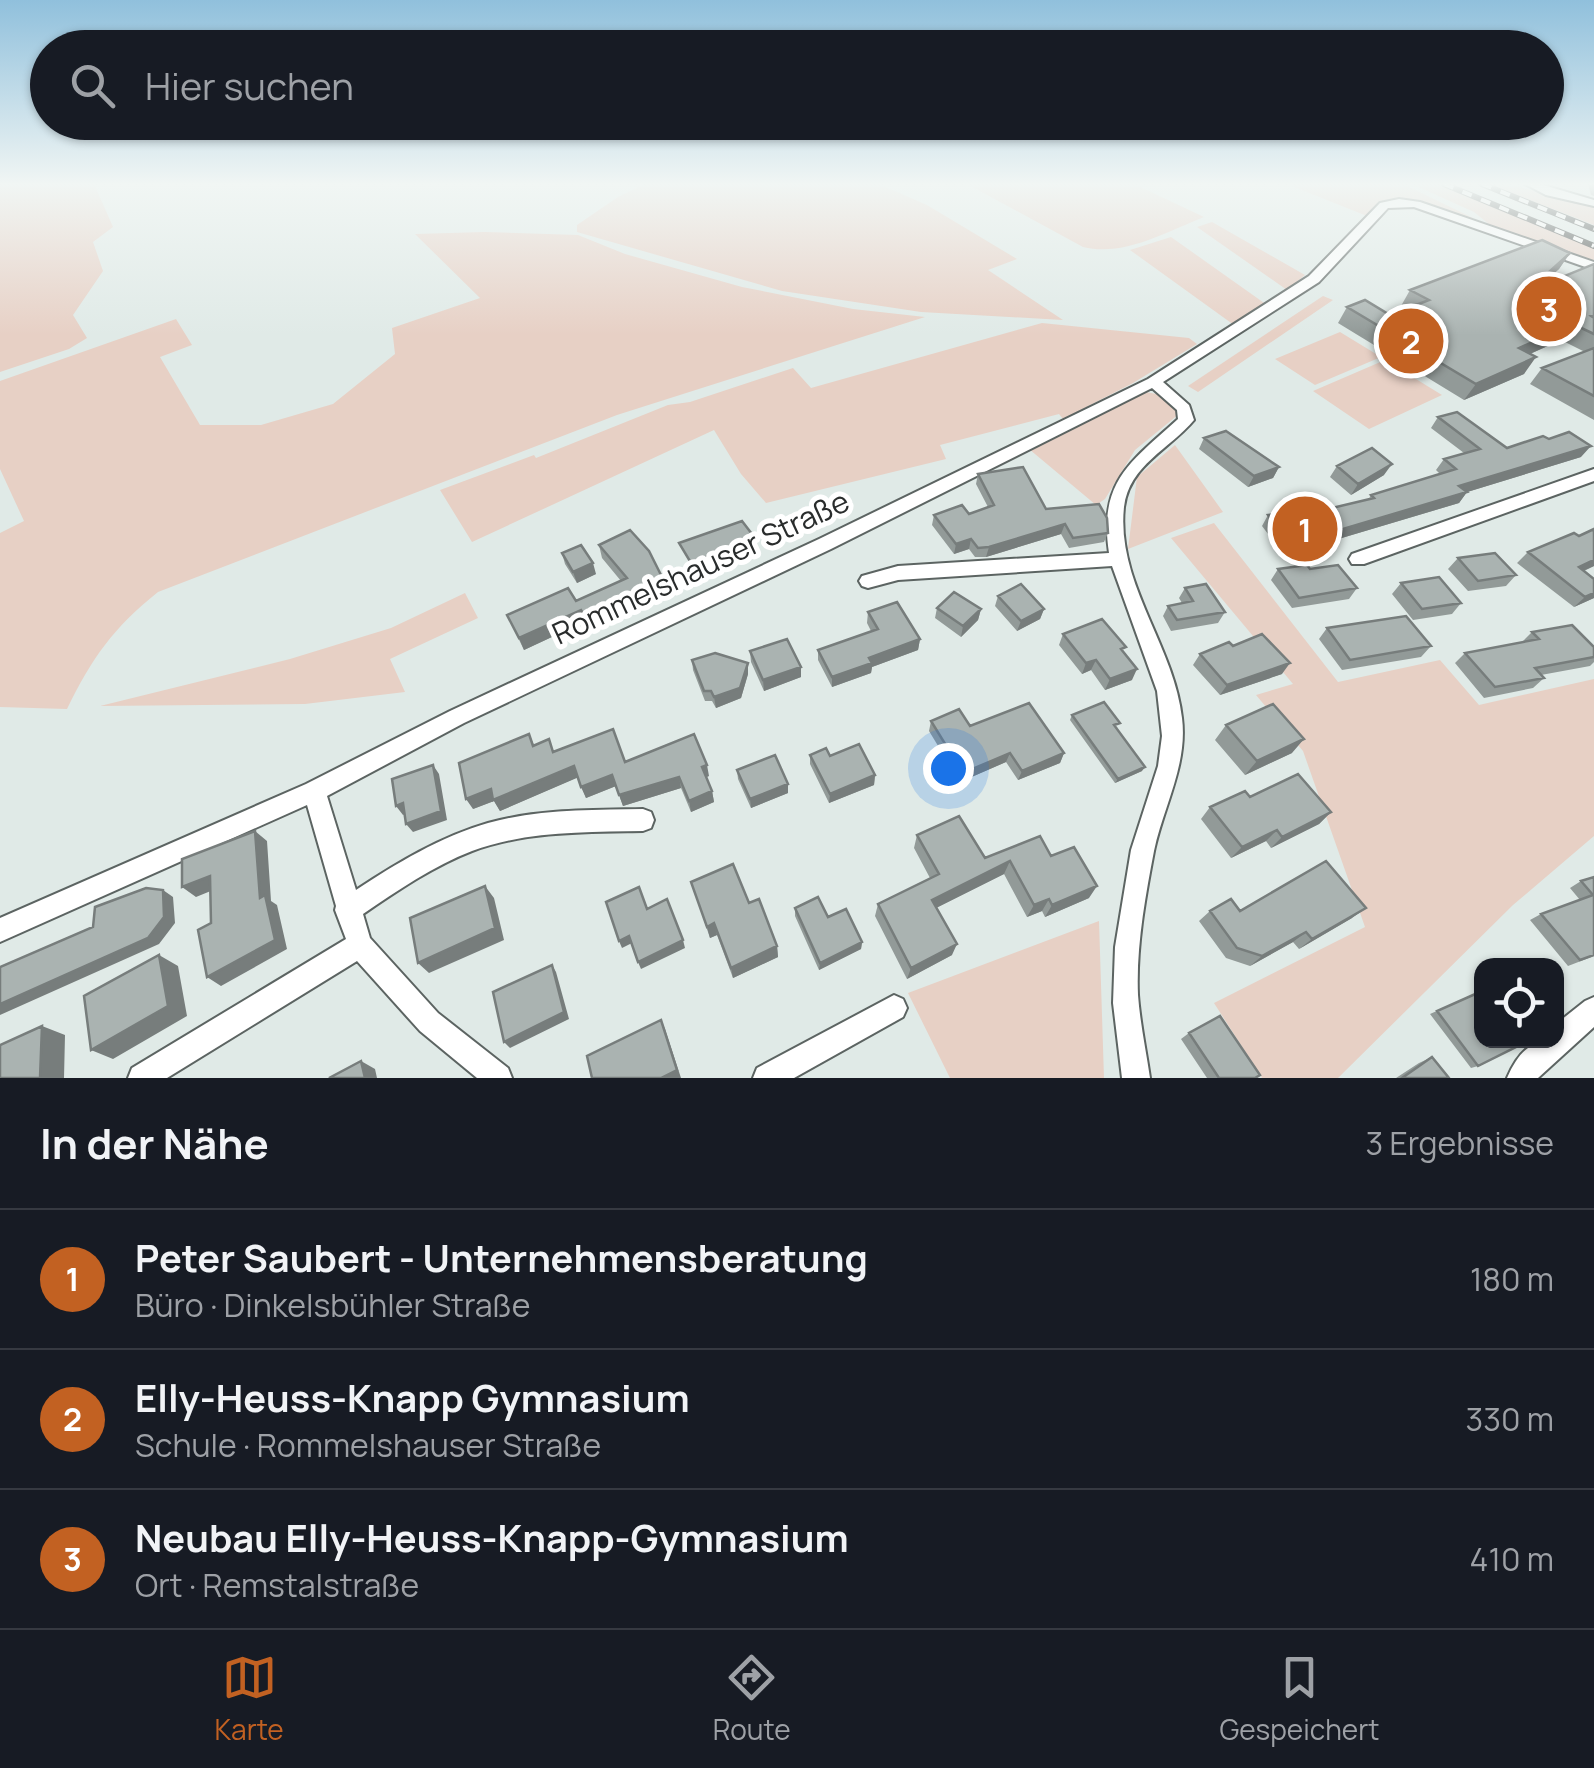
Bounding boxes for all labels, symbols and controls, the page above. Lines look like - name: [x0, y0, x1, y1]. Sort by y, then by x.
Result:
- search box: [30, 30, 1564, 140]
- icon: search: [65, 58, 120, 113]
- text: Hier suchen: [145, 59, 354, 111]
- pin: 3: [1516, 272, 1582, 346]
- pin: 2: [1378, 304, 1444, 378]
- street label: Rommelshauser Straße: [545, 480, 855, 653]
- pin: 1: [1272, 492, 1338, 566]
- your location: [923, 743, 974, 794]
- map controls: [1474, 958, 1564, 1048]
- button: locate: [1474, 958, 1564, 1048]
- text: In der Nähe: [40, 1114, 269, 1172]
- text: 3 Ergebnisse: [1365, 1121, 1554, 1165]
- text: Peter Saubert - Unternehmensberatung: [135, 1231, 868, 1283]
- text: 1: [65, 1257, 80, 1301]
- text: 180 m: [1470, 1257, 1554, 1301]
- text: Büro · Dinkelsbühler Straße: [135, 1283, 530, 1327]
- text: Elly-Heuss-Knapp Gymnasium: [135, 1371, 690, 1423]
- text: 2: [63, 1397, 82, 1441]
- text: 330 m: [1466, 1397, 1554, 1441]
- text: Schule · Rommelshauser Straße: [135, 1423, 601, 1467]
- text: Neubau Elly-Heuss-Knapp-Gymnasium: [135, 1511, 849, 1563]
- text: 3: [63, 1537, 82, 1581]
- text: 410 m: [1470, 1537, 1554, 1581]
- text: Ort · Remstalstraße: [135, 1563, 419, 1607]
- tab: Karte: [214, 1650, 284, 1748]
- tab: Route: [713, 1650, 791, 1748]
- tab: Gespeichert: [1219, 1650, 1380, 1748]

